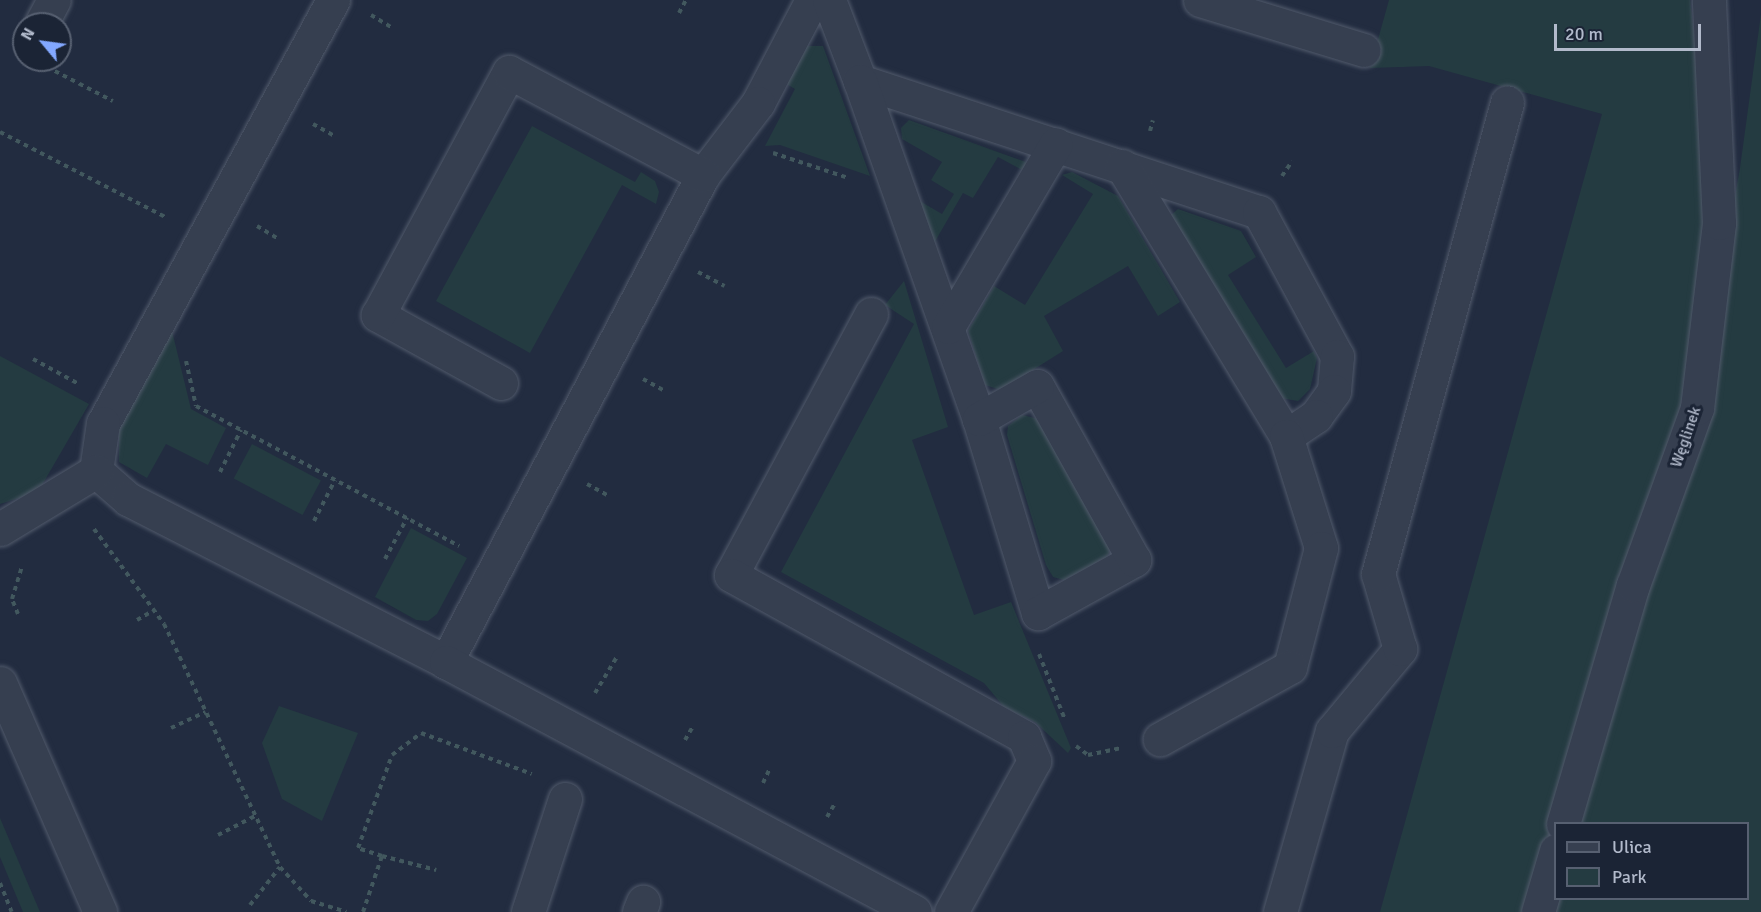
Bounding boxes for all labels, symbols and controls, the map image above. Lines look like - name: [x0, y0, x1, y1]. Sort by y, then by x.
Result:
- north arrow: [12, 12, 72, 72]
- scale bar: [1557, 12, 1704, 50]
- text: 20 m: [1565, 23, 1603, 45]
- text: N: [17, 25, 39, 44]
- street label: Węglinek: [1667, 404, 1705, 470]
- legend: [1554, 822, 1749, 900]
- text: Ulica: [1612, 836, 1652, 858]
- text: Park: [1612, 866, 1647, 888]

